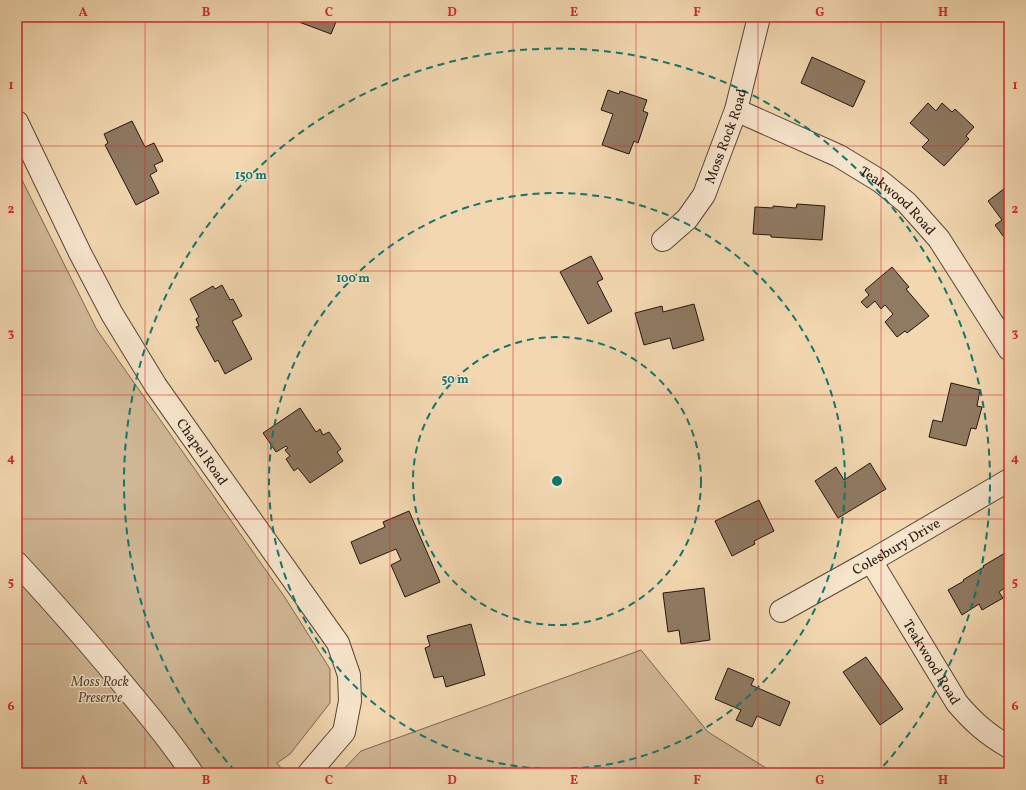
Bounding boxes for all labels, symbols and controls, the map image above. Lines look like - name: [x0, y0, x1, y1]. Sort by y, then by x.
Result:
- text: A: [78, 4, 88, 22]
- text: B: [202, 4, 211, 22]
- text: C: [325, 4, 333, 22]
- text: D: [447, 4, 457, 22]
- text: E: [570, 4, 578, 22]
- text: F: [693, 4, 701, 22]
- text: G: [815, 4, 825, 22]
- text: H: [938, 4, 948, 22]
- text: 1: [8, 77, 14, 95]
- text: 1: [1012, 77, 1018, 95]
- street label: Moss Rock Road: [701, 87, 752, 187]
- street label: Teakwood Road: [855, 163, 939, 240]
- text: 150 m: [235, 168, 267, 184]
- text: 2: [8, 201, 15, 219]
- text: 2: [1012, 201, 1019, 219]
- text: 100 m: [336, 271, 370, 287]
- text: 3: [8, 325, 15, 343]
- text: 3: [1012, 325, 1019, 343]
- text: 50 m: [441, 372, 469, 388]
- street label: Chapel Road: [171, 415, 232, 490]
- text: 4: [7, 450, 15, 468]
- text: 4: [1011, 450, 1019, 468]
- centre of rings: [550, 474, 564, 488]
- street label: Colesbury Drive: [849, 514, 945, 581]
- text: 5: [8, 574, 14, 592]
- text: 5: [1012, 574, 1018, 592]
- street label: Teakwood Road: [898, 617, 964, 709]
- park label: Moss Rock Preserve: [70, 673, 129, 708]
- text: 6: [7, 698, 15, 716]
- text: 6: [1011, 698, 1019, 716]
- text: A: [78, 772, 88, 790]
- text: B: [202, 772, 211, 790]
- text: C: [325, 772, 333, 790]
- text: D: [447, 772, 457, 790]
- text: E: [570, 772, 578, 790]
- text: F: [693, 772, 701, 790]
- text: G: [815, 772, 825, 790]
- text: H: [938, 772, 948, 790]

